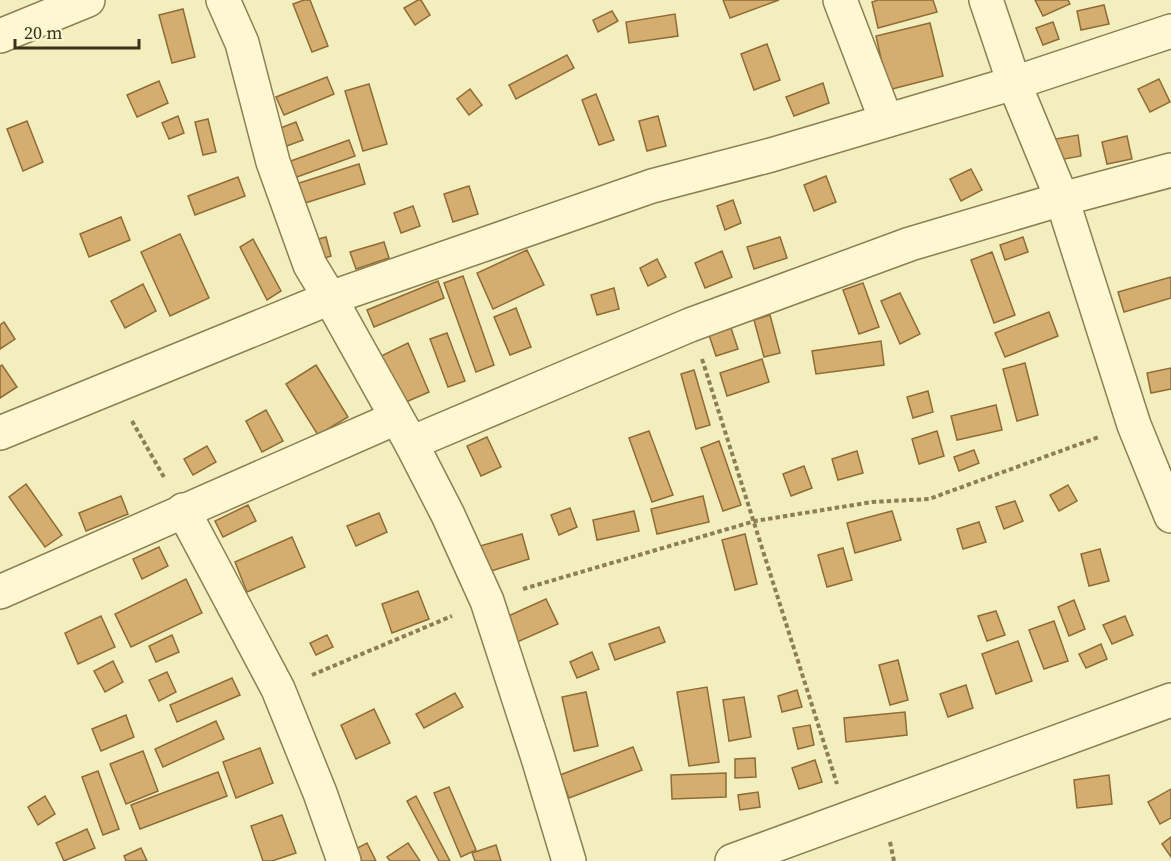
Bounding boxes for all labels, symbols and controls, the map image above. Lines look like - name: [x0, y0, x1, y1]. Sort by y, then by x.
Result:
- scale bar: [15, 12, 140, 50]
- text: 20 m: [24, 20, 62, 45]

